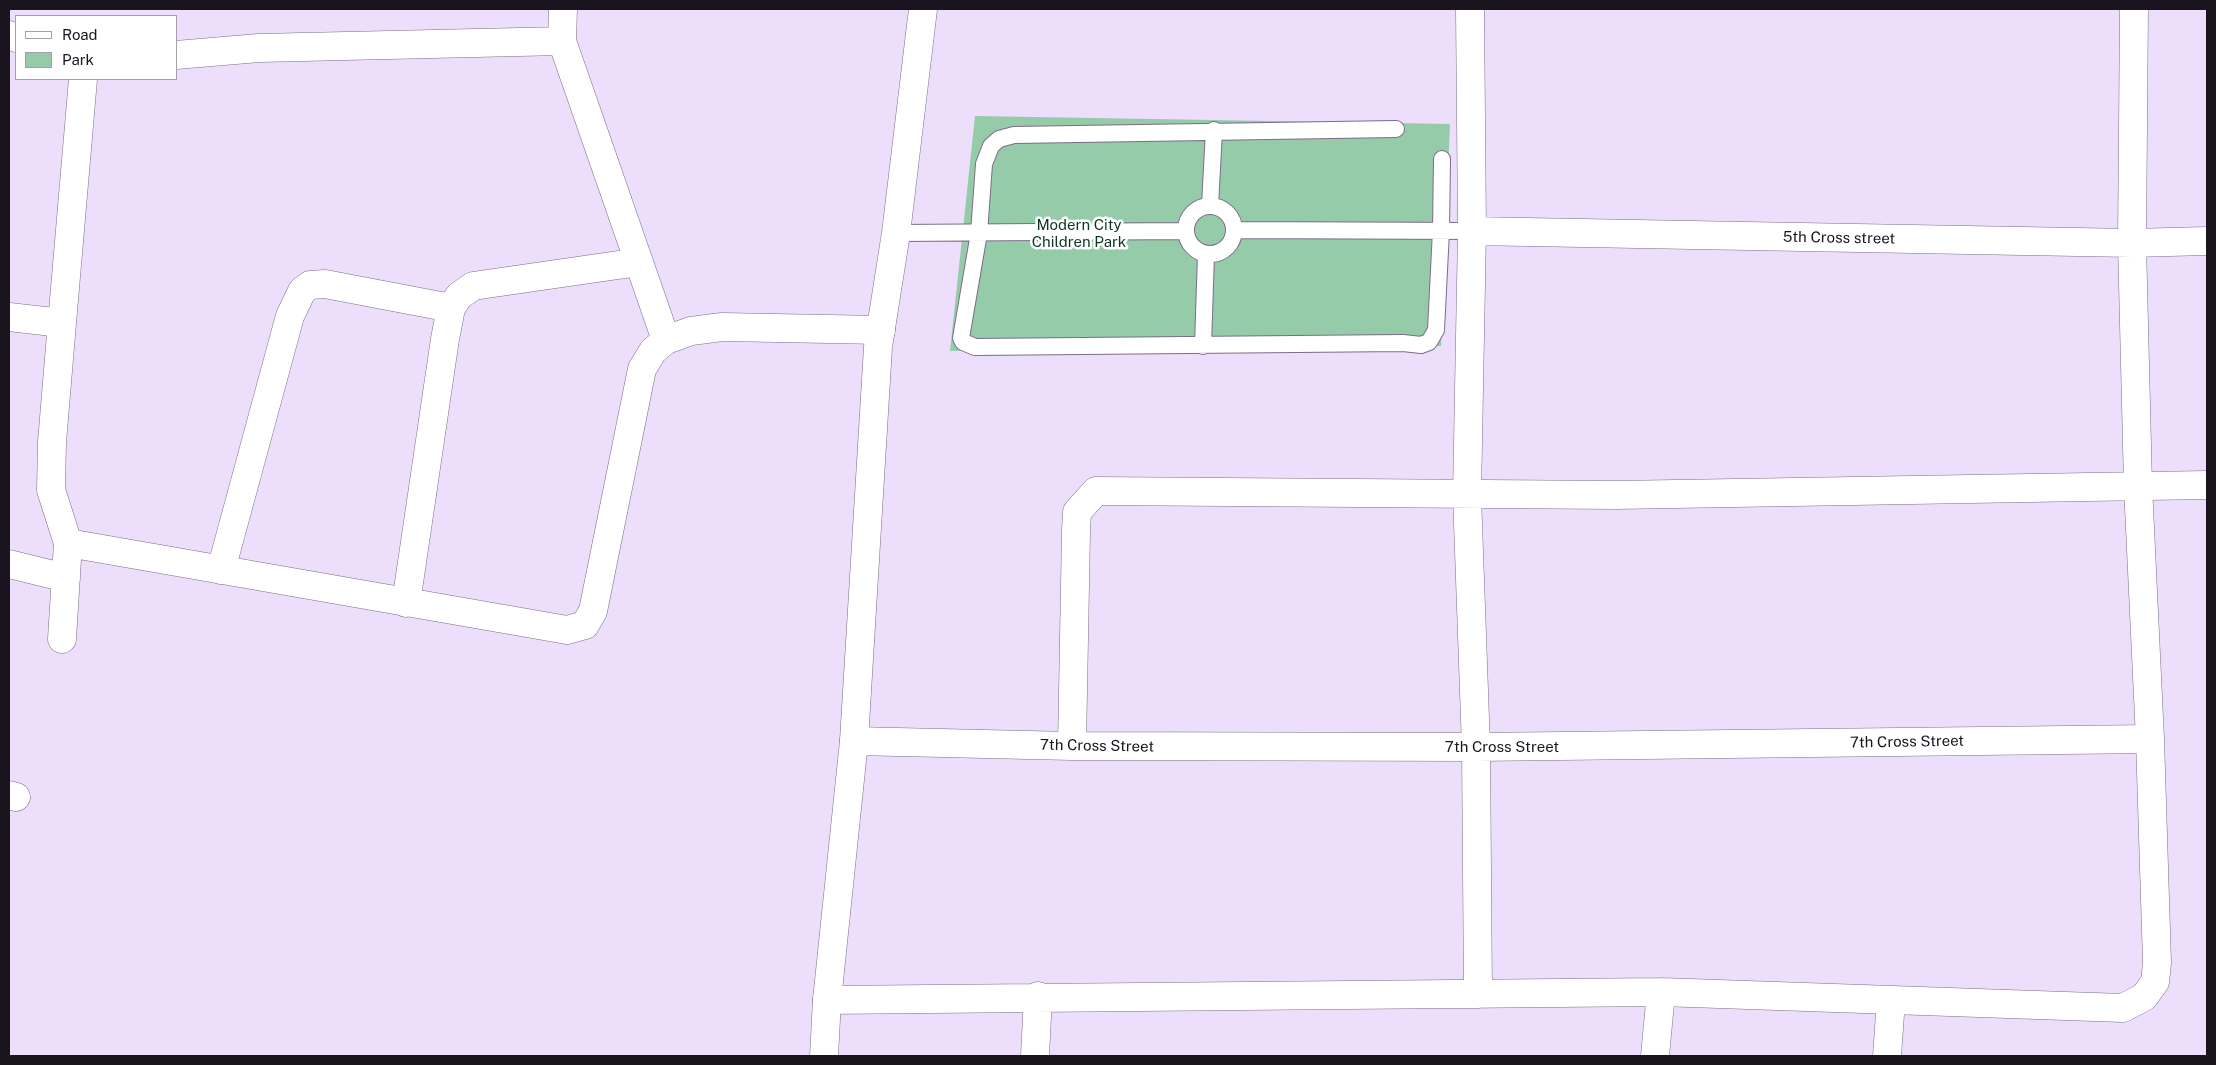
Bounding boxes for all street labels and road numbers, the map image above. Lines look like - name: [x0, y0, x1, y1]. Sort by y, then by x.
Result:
- street label: 5th Cross street: [1783, 228, 1895, 248]
- street label: 7th Cross Street: [1850, 732, 1964, 752]
- street label: 7th Cross Street: [1040, 736, 1154, 756]
- street label: 7th Cross Street: [1445, 738, 1559, 756]

